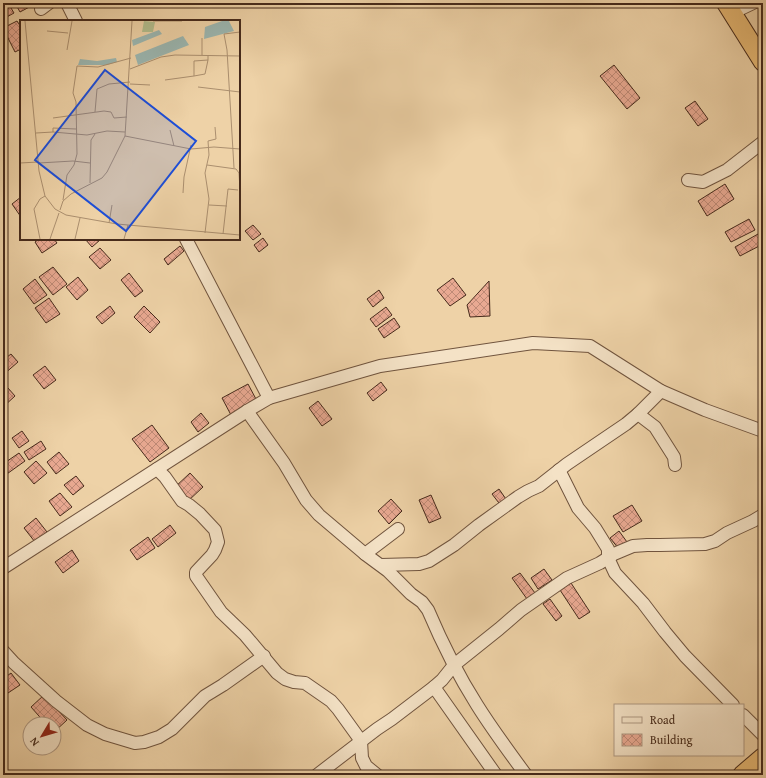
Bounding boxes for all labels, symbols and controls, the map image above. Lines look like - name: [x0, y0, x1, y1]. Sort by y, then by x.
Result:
- inset map: [20, 20, 240, 240]
- legend: [614, 704, 744, 756]
- text: Road: [650, 711, 676, 728]
- north arrow: [22, 716, 62, 756]
- text: Building: [650, 731, 693, 748]
- text: N: [25, 734, 43, 750]

